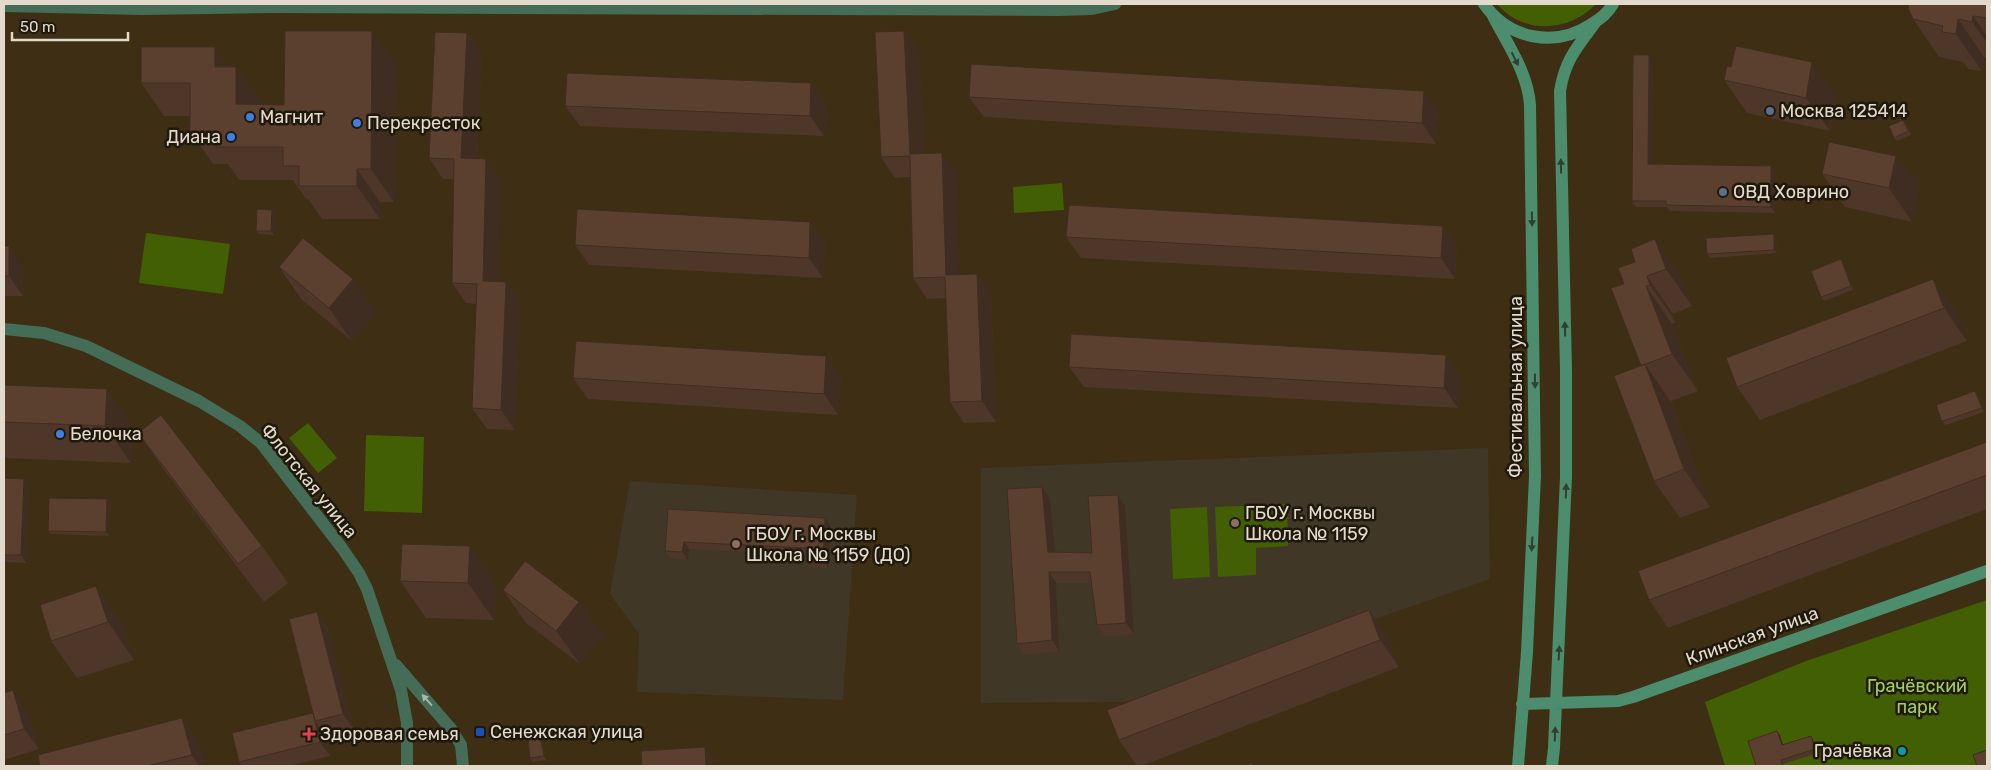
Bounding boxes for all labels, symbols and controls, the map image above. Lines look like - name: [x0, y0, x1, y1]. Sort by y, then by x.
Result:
- scale bar: [12, 10, 129, 42]
- text: 50 m: [20, 18, 55, 36]
- one-way arrow: [1511, 52, 1519, 66]
- place label: Москва 125414: [1780, 100, 1907, 122]
- marker: Москва 125414: [1764, 105, 1776, 117]
- place label: Магнит: [260, 106, 323, 128]
- marker: Магнит: [244, 111, 256, 123]
- place label: Перекресток: [367, 112, 481, 134]
- marker: Перекресток: [351, 117, 363, 129]
- place label: Диана: [166, 126, 221, 148]
- marker: Диана: [225, 131, 237, 143]
- one-way arrow: [1557, 158, 1565, 174]
- place label: ОВД Ховрино: [1733, 181, 1849, 203]
- marker: ОВД Ховрино: [1717, 186, 1729, 198]
- one-way arrow: [1528, 211, 1536, 227]
- street label: Фестивальная улица: [1505, 296, 1527, 478]
- one-way arrow: [1561, 320, 1569, 336]
- one-way arrow: [1531, 373, 1539, 389]
- street label: Флотская улица: [256, 419, 362, 543]
- place label: Белочка: [70, 423, 142, 445]
- marker: Белочка: [54, 428, 66, 440]
- one-way arrow: [1562, 483, 1570, 499]
- place label: ГБОУ г. Москвы Школа № 1159: [1245, 502, 1375, 545]
- marker: ГБОУ г. Москвы Школа № 1159: [1229, 517, 1241, 529]
- place label: ГБОУ г. Москвы Школа № 1159 (ДО): [746, 523, 910, 566]
- one-way arrow: [1528, 536, 1536, 552]
- marker: ГБОУ г. Москвы Школа № 1159 (ДО): [730, 538, 742, 550]
- street label: Клинская улица: [1683, 602, 1821, 670]
- one-way arrow: [1555, 645, 1563, 661]
- park label: Грачёвский парк: [1867, 675, 1967, 718]
- one-way arrow: [421, 694, 433, 706]
- place label: Сенежская улица: [490, 721, 643, 743]
- place label: Здоровая семья: [320, 723, 459, 745]
- marker: Сенежская улица: [474, 726, 486, 738]
- one-way arrow: [1551, 726, 1559, 742]
- marker: Здоровая семья: [302, 727, 316, 741]
- place label: Грачёвка: [1814, 740, 1892, 762]
- marker: Грачёвка: [1896, 745, 1908, 757]

